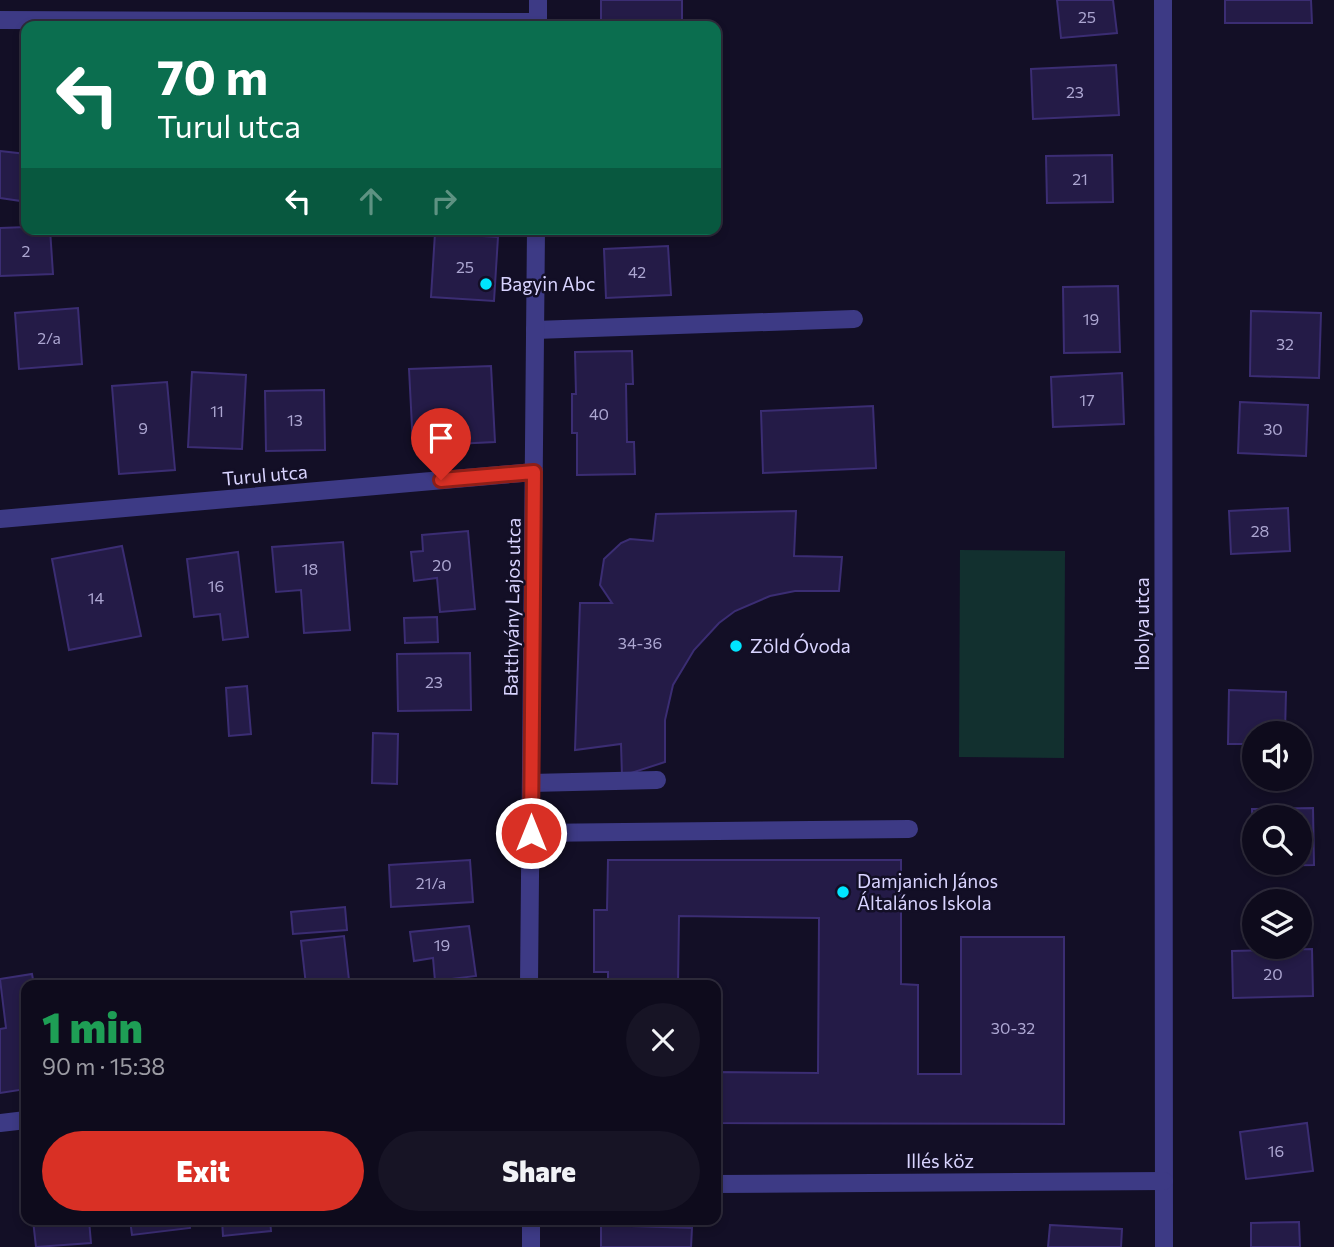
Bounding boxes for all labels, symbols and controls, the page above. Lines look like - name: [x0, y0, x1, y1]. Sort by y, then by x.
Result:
- house number: 25: [1078, 7, 1096, 26]
- text: 70 m: [157, 45, 268, 105]
- icon: left: [42, 49, 133, 140]
- house number: 23: [1066, 82, 1084, 101]
- text: Turul utca: [157, 105, 301, 145]
- house number: 21: [1072, 169, 1088, 188]
- icon: left: [279, 182, 317, 220]
- icon: ahead: [352, 182, 390, 220]
- icon: right: [425, 182, 463, 220]
- house number: 2: [22, 241, 31, 260]
- house number: 25: [456, 257, 474, 276]
- house number: 42: [628, 262, 646, 281]
- place label: Bagyin Abc: [500, 272, 596, 295]
- marker: Bagyin Abc: [478, 276, 494, 292]
- house number: 19: [1083, 309, 1099, 328]
- house number: 2/a: [37, 328, 61, 347]
- house number: 32: [1276, 334, 1294, 353]
- house number: 17: [1079, 390, 1095, 409]
- house number: 11: [210, 401, 224, 420]
- house number: 40: [589, 404, 609, 423]
- pin: [411, 408, 471, 480]
- house number: 13: [287, 410, 303, 429]
- house number: 9: [138, 418, 148, 437]
- icon: arrive: [422, 419, 460, 457]
- house number: 30: [1263, 419, 1283, 438]
- street label: Turul utca: [221, 459, 309, 490]
- street label: Batthyány Lajos utca: [498, 517, 525, 697]
- house number: 28: [1251, 521, 1269, 540]
- house number: 20: [432, 555, 452, 574]
- house number: 18: [302, 559, 318, 578]
- house number: 16: [208, 576, 224, 595]
- street label: Ibolya utca: [1130, 577, 1153, 671]
- house number: 14: [88, 588, 105, 607]
- house number: 34-36: [618, 633, 662, 652]
- place label: Zöld Óvoda: [750, 633, 851, 657]
- marker: Zöld Óvoda: [728, 638, 744, 654]
- house number: 23: [425, 672, 443, 691]
- map controls: [1242, 721, 1312, 959]
- button: sound: [1242, 721, 1312, 791]
- position arrow: [494, 796, 568, 870]
- button: search: [1242, 805, 1312, 875]
- place label: Damjanich János Általános Iskola: [857, 869, 998, 914]
- house number: 21/a: [416, 873, 446, 892]
- marker: Damjanich János Általános Iskola: [835, 884, 851, 900]
- button: layers: [1242, 889, 1312, 959]
- house number: 19: [434, 935, 450, 954]
- house number: 20: [1263, 964, 1283, 983]
- text: 1 min: [42, 1000, 143, 1052]
- button: close: [626, 1003, 700, 1077]
- house number: 30-32: [991, 1018, 1035, 1037]
- text: 90 m · 15:38: [42, 1052, 165, 1080]
- button: Exit: [42, 1131, 364, 1211]
- button: Share: [378, 1131, 700, 1211]
- house number: 16: [1268, 1141, 1284, 1160]
- street label: Illés köz: [906, 1149, 974, 1172]

